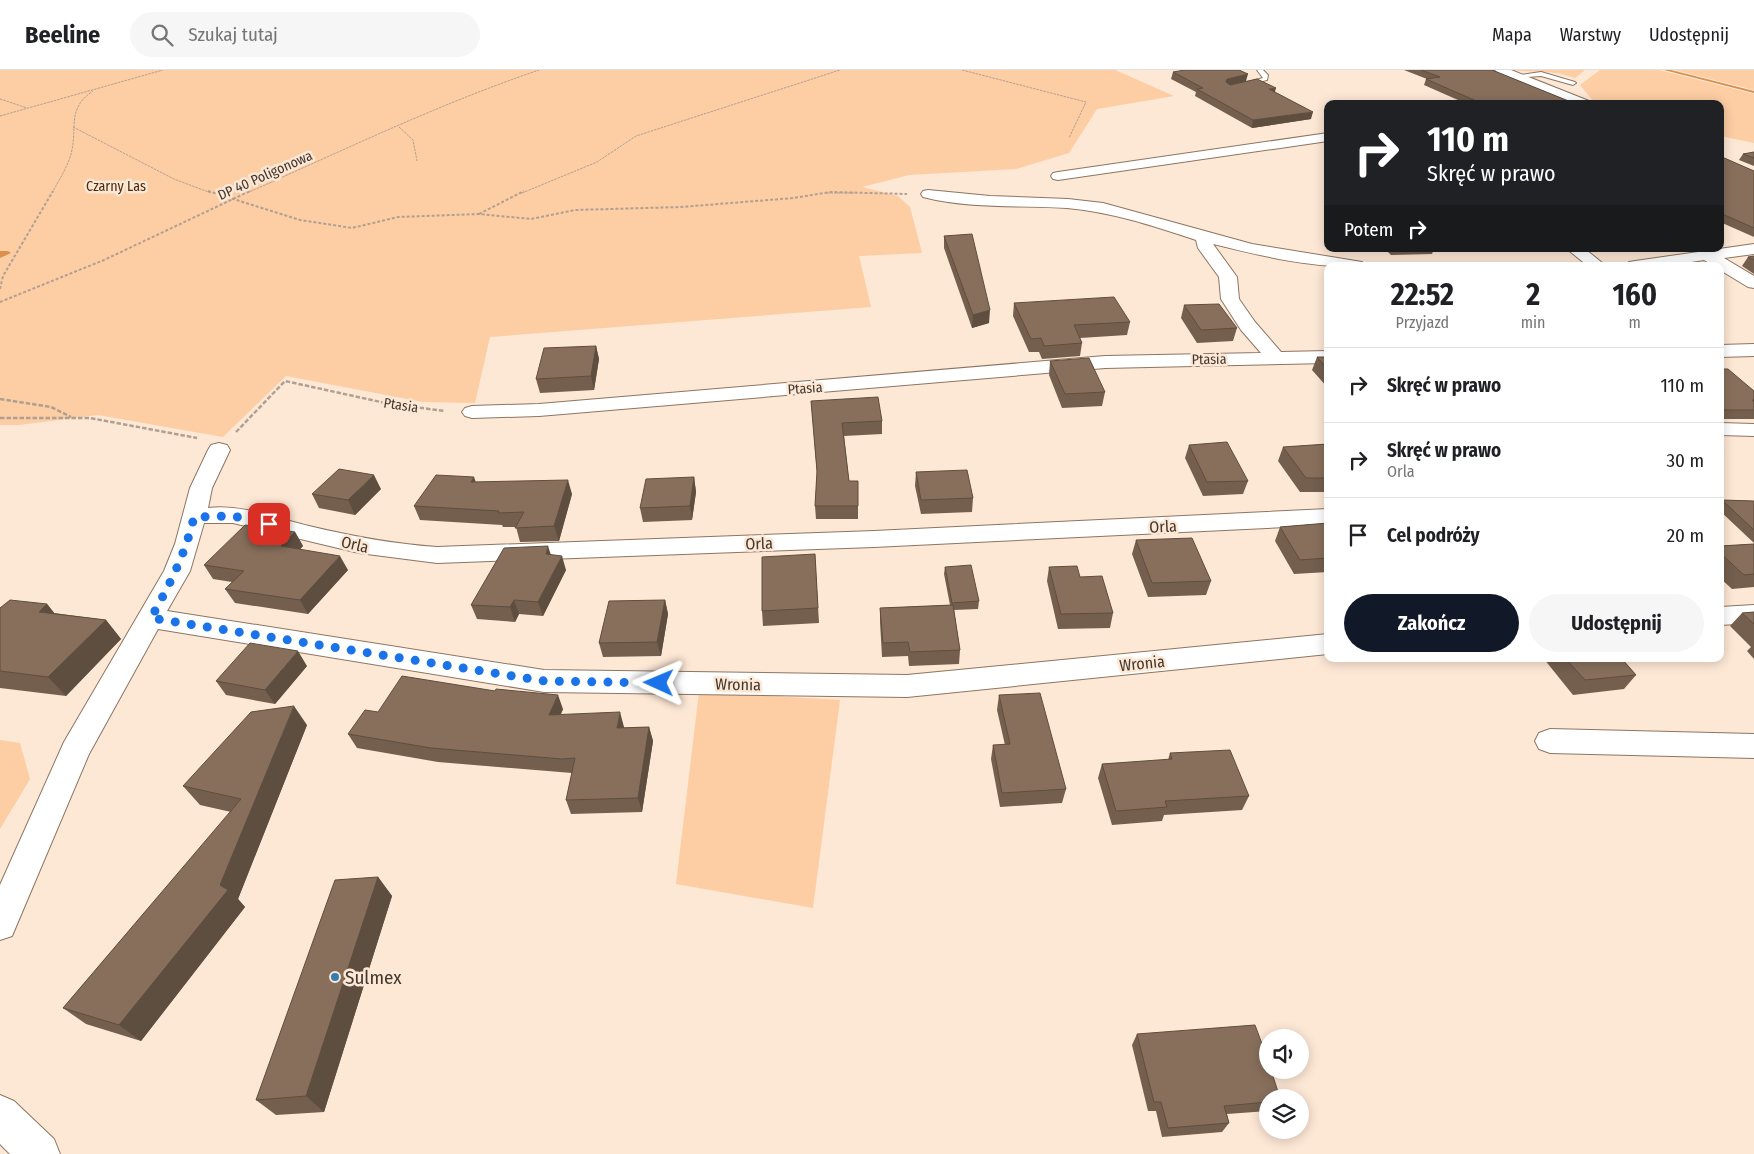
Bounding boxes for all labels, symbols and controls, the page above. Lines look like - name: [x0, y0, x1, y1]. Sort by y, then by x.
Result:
- search box: [130, 12, 480, 57]
- text: Beeline: [25, 21, 100, 49]
- icon: search: [148, 21, 176, 49]
- text: Szukaj tutaj: [188, 23, 278, 46]
- text: Mapa: [1492, 24, 1532, 46]
- text: Warstwy: [1560, 24, 1621, 46]
- text: Udostępnij: [1649, 24, 1729, 46]
- text: 110 m: [1427, 118, 1509, 160]
- icon: right: [1344, 120, 1409, 185]
- street label: DP 40 Poligonowa: [215, 147, 315, 204]
- text: Skręć w prawo: [1427, 160, 1556, 187]
- park label: Czarny Las: [86, 178, 146, 195]
- icon: right: [1403, 215, 1431, 243]
- text: Potem: [1344, 218, 1393, 241]
- text: 22:52: [1391, 277, 1454, 313]
- text: 2: [1526, 277, 1540, 313]
- text: 160: [1612, 277, 1657, 313]
- text: Przyjazd: [1396, 313, 1449, 332]
- text: min: [1521, 313, 1546, 332]
- text: m: [1629, 313, 1641, 332]
- street label: Ptasia: [1191, 351, 1227, 368]
- icon: right: [1344, 371, 1372, 399]
- text: Skręć w prawo: [1387, 374, 1501, 397]
- text: 110 m: [1660, 374, 1704, 397]
- street label: Ptasia: [787, 379, 823, 398]
- street label: Ptasia: [382, 394, 420, 417]
- text: Skręć w prawo: [1387, 439, 1501, 462]
- icon: right: [1344, 446, 1372, 474]
- text: 30 m: [1666, 449, 1704, 472]
- text: Orla: [1387, 462, 1415, 481]
- pin: [248, 503, 290, 545]
- icon: arrive: [255, 510, 283, 538]
- street label: Orla: [1149, 516, 1177, 537]
- icon: arrive: [1344, 521, 1372, 549]
- text: Cel podróży: [1387, 524, 1480, 547]
- text: 20 m: [1667, 524, 1704, 547]
- street label: Orla: [339, 532, 371, 557]
- street label: Orla: [745, 534, 773, 553]
- button: Zakończ: [1344, 594, 1519, 652]
- button: Udostępnij: [1529, 594, 1704, 652]
- street label: Wronia: [1118, 652, 1166, 675]
- position arrow: [632, 656, 684, 708]
- street label: Wronia: [715, 675, 761, 694]
- place label: Sulmex: [345, 966, 402, 989]
- marker: Sulmex: [329, 971, 341, 983]
- map controls: [1259, 1029, 1309, 1139]
- button: sound: [1259, 1029, 1309, 1079]
- button: layers: [1259, 1089, 1309, 1139]

